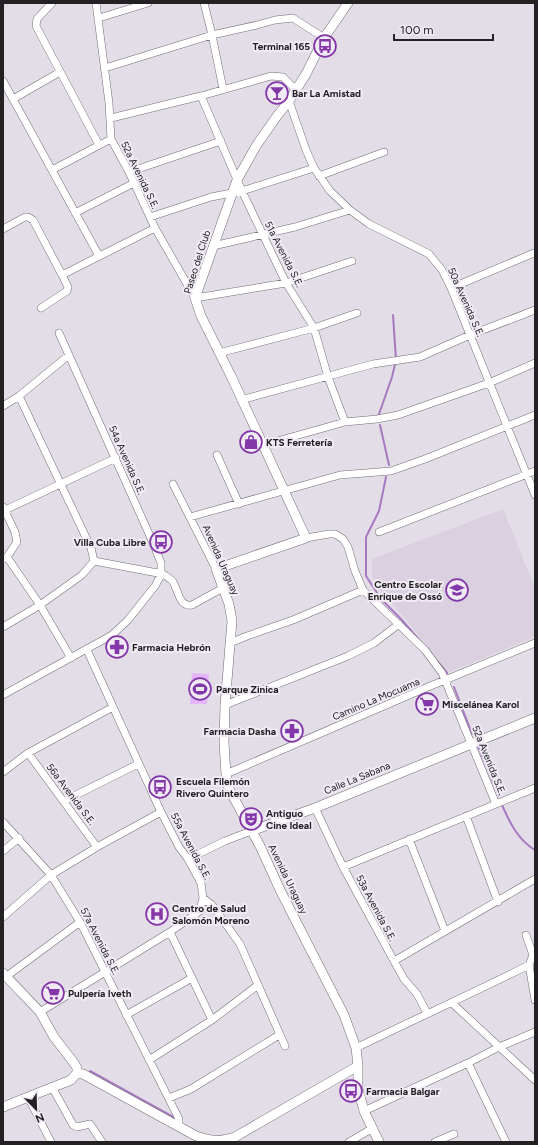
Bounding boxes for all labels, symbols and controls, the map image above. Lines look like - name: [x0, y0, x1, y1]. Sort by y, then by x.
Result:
- scale bar: [394, 16, 493, 42]
- text: 100 m: [400, 23, 434, 37]
- bus stop icon: Terminal 165: [312, 33, 338, 59]
- place label: Terminal 165: [252, 40, 310, 53]
- bar icon: Bar La Amistad: [264, 80, 290, 106]
- place label: Bar La Amistad: [292, 87, 361, 100]
- street label: 52a Avenida S.E.: [118, 139, 162, 211]
- street label: 51a Avenida S.E.: [262, 219, 306, 289]
- street label: Paseo del Club: [181, 228, 213, 295]
- street label: 50a Avenida S.E.: [445, 265, 487, 339]
- street label: 54a Avenida S.E.: [106, 423, 148, 497]
- shop icon: KTS Ferretería: [238, 429, 264, 455]
- place label: KTS Ferretería: [266, 436, 332, 449]
- street label: Avenida Uraguay: [200, 523, 243, 598]
- bus stop icon: Villa Cuba Libre: [148, 529, 174, 555]
- place label: Villa Cuba Libre: [74, 536, 146, 549]
- school or university icon: Centro Escolar Enrique de Ossó: [444, 577, 470, 603]
- place label: Centro Escolar Enrique de Ossó: [368, 578, 442, 603]
- pharmacy icon: Farmacia Hebrón: [104, 634, 130, 660]
- place label: Farmacia Hebrón: [132, 641, 211, 654]
- street label: Camino La Mocuama: [330, 675, 422, 723]
- sports icon: Parque Zinica: [187, 676, 213, 702]
- place label: Parque Zinica: [216, 683, 279, 696]
- supermarket icon: Miscelánea Karol: [414, 691, 440, 717]
- place label: Miscelánea Karol: [442, 698, 519, 711]
- pharmacy icon: Farmacia Dasha: [279, 718, 305, 744]
- street label: 52a Avenida S.E.: [469, 723, 509, 797]
- place label: Farmacia Dasha: [204, 725, 276, 738]
- street label: Calle La Sabana: [322, 759, 392, 797]
- street label: 56a Avenida S.E.: [44, 761, 98, 827]
- bus stop icon: Escuela Filemón Rivero Quintero: [147, 774, 173, 800]
- place label: Escuela Filemón Rivero Quintero: [176, 775, 250, 800]
- theatre icon: Antiguo Cine Ideal: [238, 806, 264, 832]
- place label: Antiguo Cine Ideal: [266, 807, 312, 832]
- street label: 55a Avenida S.E.: [168, 810, 214, 882]
- street label: Avenida Uraguay: [266, 842, 311, 917]
- street label: 53a Avenida S.E.: [353, 872, 399, 944]
- hospital icon: Centro de Salud Salomón Moreno: [144, 901, 170, 927]
- place label: Centro de Salud Salomón Moreno: [172, 902, 250, 927]
- street label: 57a Avenida S.E.: [78, 905, 122, 977]
- supermarket icon: Pulpería Iveth: [40, 980, 66, 1006]
- place label: Pulpería Iveth: [68, 987, 132, 1000]
- bus stop icon: Farmacia Balgar: [338, 1078, 364, 1104]
- place label: Farmacia Balgar: [366, 1085, 440, 1098]
- north arrow: [16, 1089, 56, 1129]
- text: N: [33, 1110, 46, 1125]

